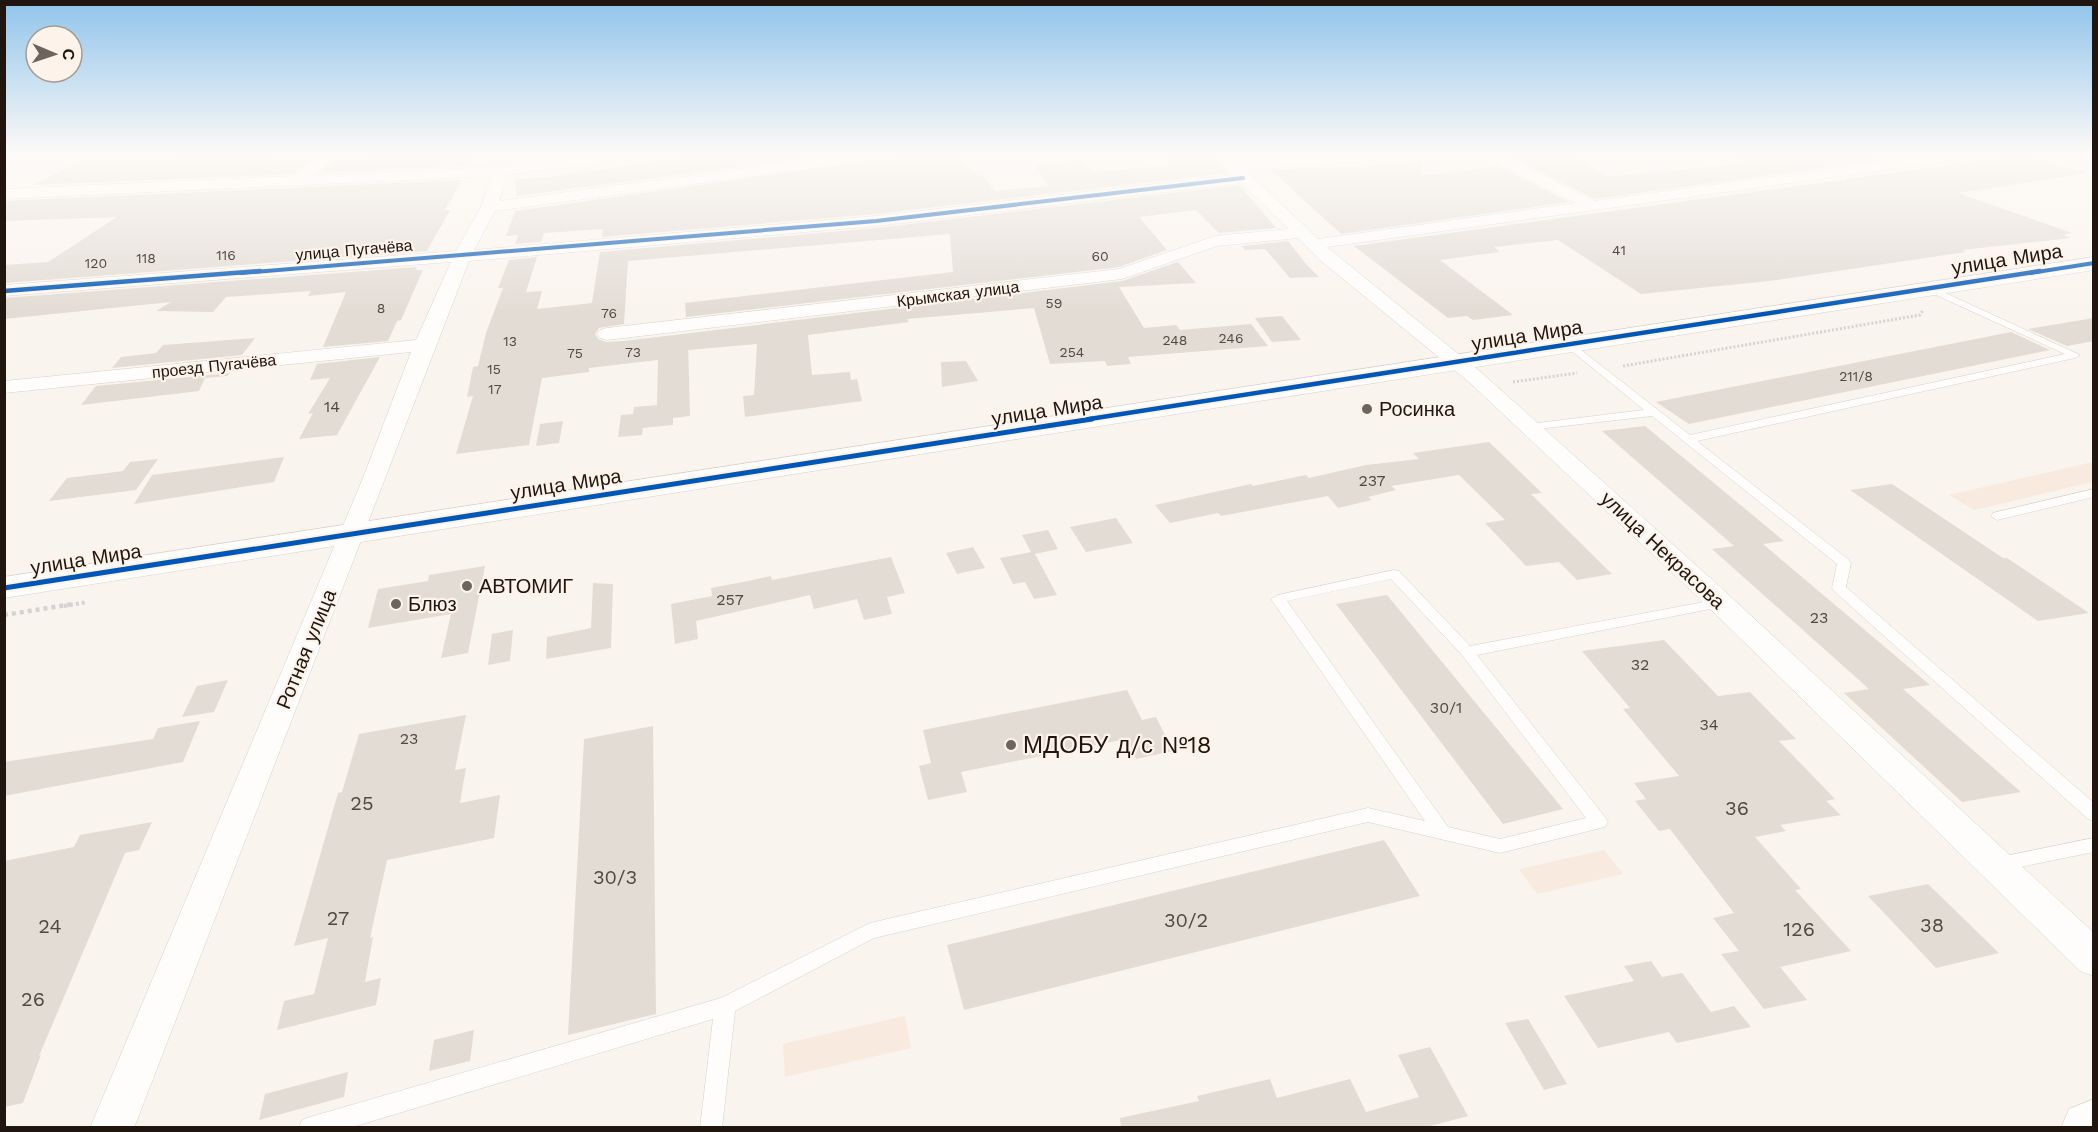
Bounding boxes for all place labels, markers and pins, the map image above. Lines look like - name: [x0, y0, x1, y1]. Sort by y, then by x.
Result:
- place label: Росинка: [1379, 397, 1456, 421]
- marker: Росинка: [1360, 402, 1374, 416]
- place label: АВТОМИГ: [479, 574, 573, 598]
- marker: АВТОМИГ: [460, 579, 474, 593]
- place label: Блюз: [408, 592, 457, 616]
- marker: Блюз: [389, 597, 403, 611]
- place label: МДОБУ д/с №18: [1023, 731, 1212, 759]
- marker: МДОБУ д/с №18: [1004, 738, 1018, 752]

